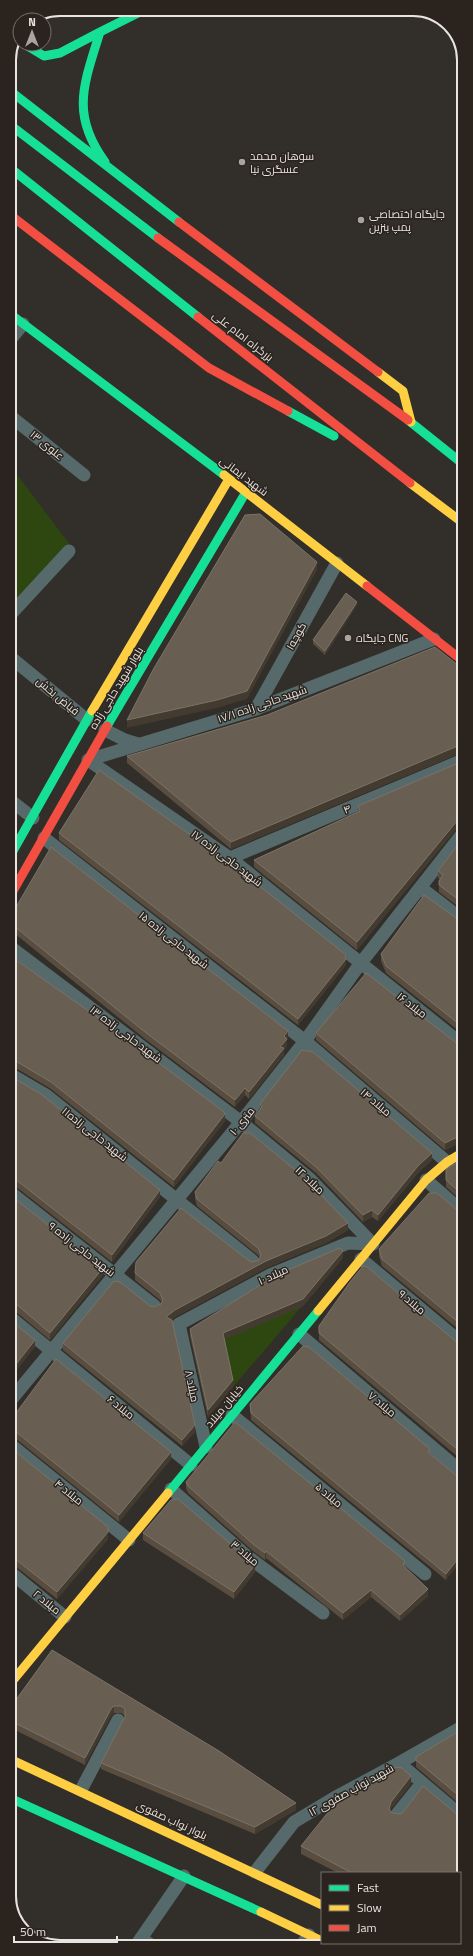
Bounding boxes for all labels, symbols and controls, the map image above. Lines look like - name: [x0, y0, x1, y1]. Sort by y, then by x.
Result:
- north arrow: [12, 12, 52, 52]
- text: N: [28, 14, 36, 30]
- place label: سوهان محمد عسگری نیا: [250, 148, 314, 177]
- marker: سوهان محمد عسگری نیا: [237, 157, 247, 167]
- place label: جایگاه اختصاصی پمپ بنزین: [369, 206, 445, 235]
- marker: جایگاه اختصاصی پمپ بنزین: [356, 215, 366, 225]
- street label: بزرگراه امام علی: [209, 307, 277, 365]
- street label: علوی ۱۳: [27, 426, 67, 464]
- street label: شهید ایمانی: [216, 452, 272, 500]
- street label: کوچه۱: [282, 619, 310, 653]
- place label: جایگاه CNG: [356, 630, 409, 646]
- marker: جایگاه CNG: [343, 633, 353, 643]
- street label: بلوار شهید حاجی زاده: [85, 644, 147, 732]
- street label: فیاض بخش: [33, 673, 83, 719]
- street label: شهید حاجی زاده ۱۷/۱: [215, 681, 309, 727]
- street label: ۴: [341, 800, 353, 818]
- street label: شهید حاجی زاده ۱۷: [188, 826, 266, 890]
- street label: شهید حاجی زاده ۱۵: [136, 908, 212, 972]
- street label: میلاد ۱۶: [394, 988, 430, 1022]
- street label: شهید حاجی زاده ۱۳: [87, 1002, 165, 1066]
- street label: میلاد ۱۴: [357, 1084, 395, 1120]
- street label: شهید حاجی زاده۱۱: [59, 1103, 131, 1165]
- street label: ۱۰ متری: [226, 1104, 258, 1138]
- street label: میلاد ۱۲: [292, 1162, 328, 1198]
- street label: شهید حاجی زاده ۹: [45, 1218, 119, 1280]
- street label: میلاد ۱۰: [255, 1261, 291, 1289]
- street label: میلاد ۹: [395, 1286, 429, 1318]
- street label: میلاد ۸: [181, 1369, 203, 1403]
- street label: خیابان میلاد: [201, 1381, 247, 1431]
- street label: میلاد ۷: [364, 1387, 400, 1421]
- street label: میلاد ۶: [104, 1391, 138, 1423]
- street label: میلاد ۴: [51, 1475, 87, 1509]
- street label: میلاد ۵: [312, 1479, 346, 1511]
- street label: میلاد ۳: [227, 1536, 263, 1570]
- street label: میلاد ۲: [30, 1586, 64, 1618]
- street label: شهید نواب صفوی ۱۲: [306, 1760, 396, 1820]
- street label: بلوار نواب صفوی: [134, 1797, 210, 1843]
- legend: [321, 1872, 461, 1944]
- text: Fast: [357, 1878, 380, 1897]
- text: Slow: [357, 1898, 382, 1917]
- scale bar: [14, 1918, 117, 1944]
- text: Jam: [357, 1918, 377, 1937]
- text: 50 m: [20, 1922, 46, 1941]

